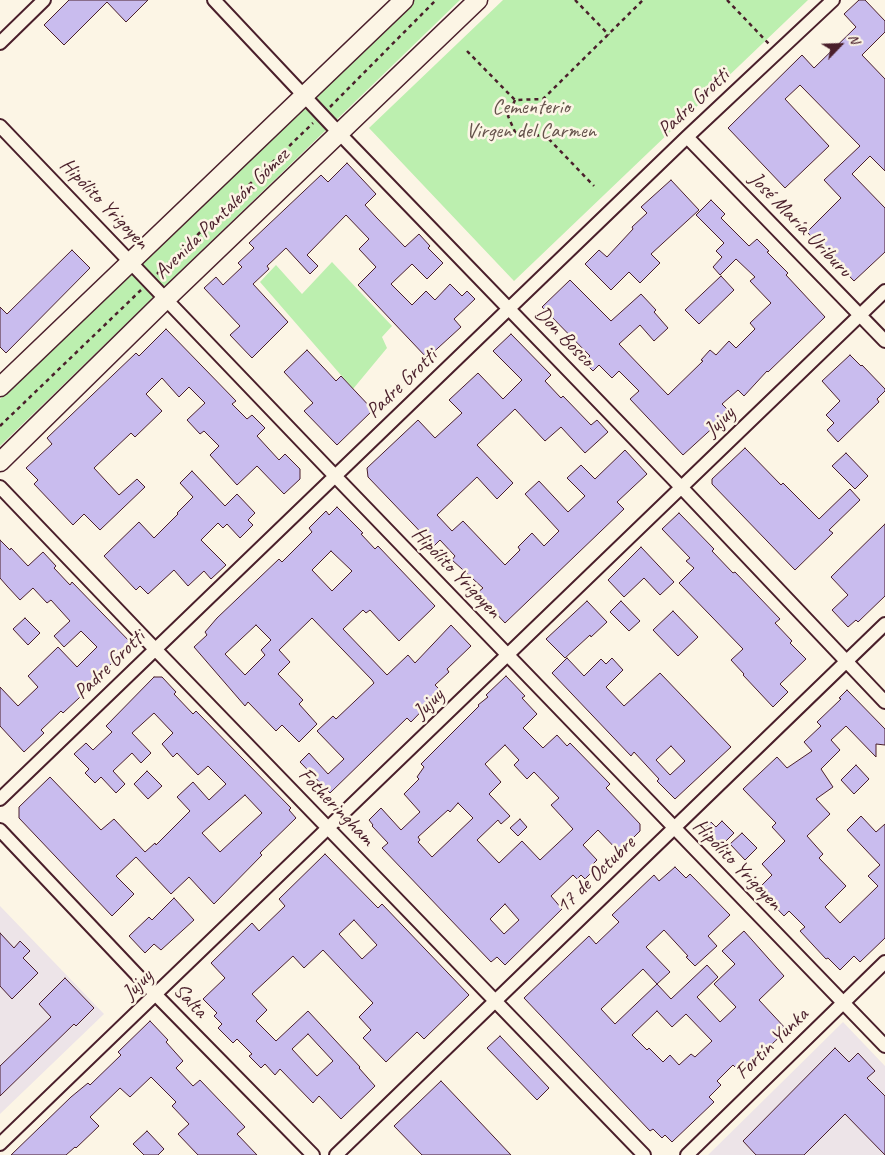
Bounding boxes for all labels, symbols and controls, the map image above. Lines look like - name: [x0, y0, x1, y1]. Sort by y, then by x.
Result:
- north arrow: [815, 20, 865, 70]
- text: N: [845, 31, 864, 46]
- street label: Padre Grotti: [653, 63, 735, 143]
- park label: Cementerio Virgen del Carmen: [466, 94, 596, 144]
- street label: Avenida Pantaleón Gómez: [149, 143, 295, 285]
- street label: Hipólito Yrigoyen: [54, 153, 154, 255]
- street label: José María Uriburu: [743, 167, 857, 283]
- street label: Don Bosco: [529, 301, 599, 373]
- street label: Padre Grotti: [361, 344, 443, 424]
- street label: Jujuy: [699, 401, 741, 443]
- street label: Hipólito Yrigoyen: [406, 522, 506, 624]
- street label: Padre Grotti: [69, 625, 151, 705]
- street label: Jujuy: [408, 683, 450, 725]
- street label: Fotheringham: [293, 763, 379, 851]
- street label: Hipólito Yrigoyen: [687, 814, 787, 916]
- street label: 17 de Octubre: [551, 831, 641, 919]
- street label: Jujuy: [117, 964, 159, 1006]
- street label: Salta: [168, 979, 212, 1023]
- street label: Fortín Yunka: [730, 1003, 814, 1085]

